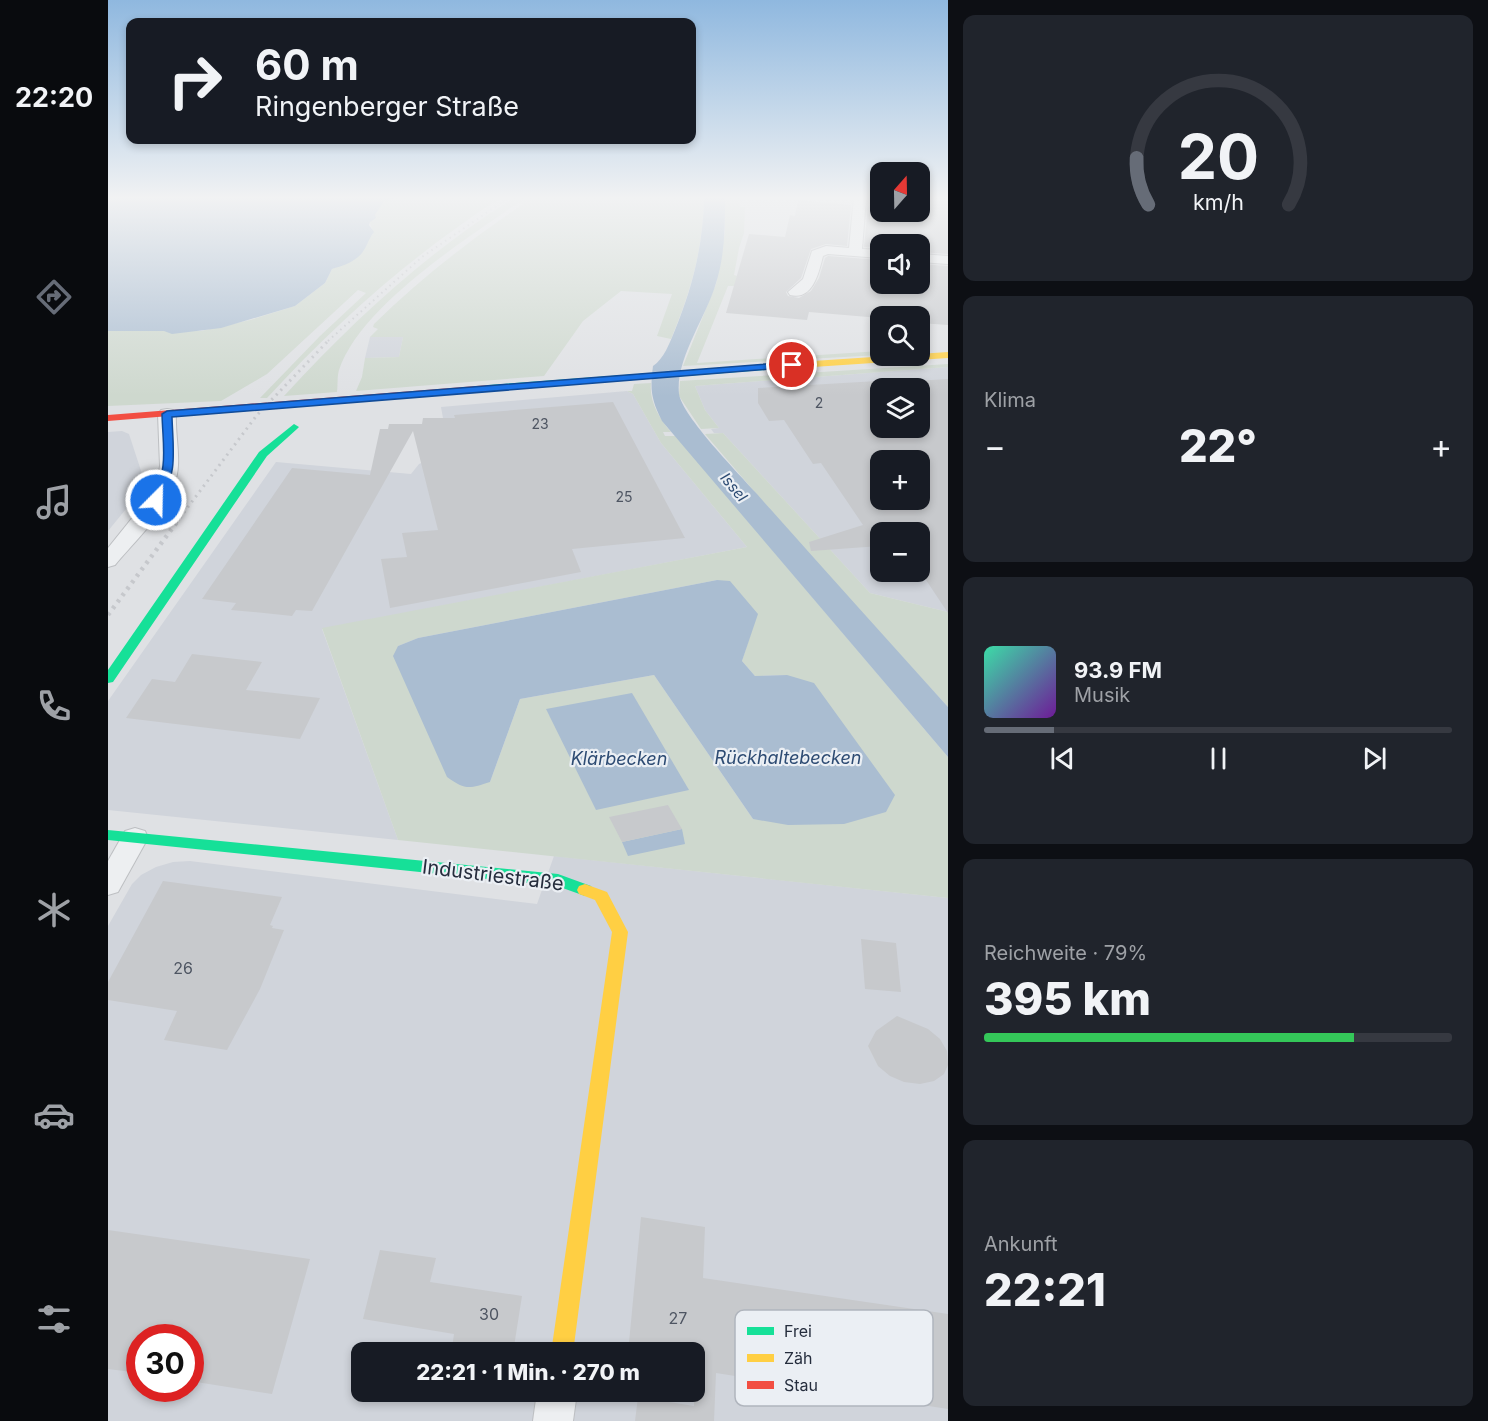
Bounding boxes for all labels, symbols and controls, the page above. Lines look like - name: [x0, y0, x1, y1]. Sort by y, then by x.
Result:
- text: 60 m: [255, 39, 359, 90]
- icon: right: [156, 42, 234, 120]
- text: 22:20: [15, 81, 93, 114]
- text: Ringenberger Straße: [255, 90, 519, 123]
- text: 20: [1177, 119, 1259, 194]
- north arrow: [870, 162, 930, 222]
- map controls: [870, 162, 930, 582]
- text: km/h: [1193, 189, 1243, 215]
- button: sound: [870, 234, 930, 294]
- icon: directions: [33, 276, 75, 318]
- button: search: [870, 306, 930, 366]
- pin: [766, 339, 817, 390]
- icon: arrive: [775, 348, 808, 381]
- button: layers: [870, 378, 930, 438]
- text: Klima: [984, 388, 1036, 412]
- house number: 2: [815, 394, 823, 411]
- house number: 23: [531, 415, 549, 432]
- text: 22°: [1179, 418, 1257, 473]
- text: −: [984, 426, 1006, 466]
- text: +: [1430, 426, 1452, 466]
- button: +: [870, 450, 930, 510]
- position arrow: [124, 468, 188, 532]
- water label: Issel: [716, 469, 752, 506]
- icon: music: [33, 481, 75, 523]
- house number: 25: [615, 488, 633, 505]
- button: −: [870, 522, 930, 582]
- text: 93.9 FM: [1074, 657, 1162, 683]
- text: Musik: [1074, 683, 1130, 707]
- icon: phone: [33, 685, 75, 727]
- icon: previous: [1046, 742, 1079, 775]
- icon: pause: [1202, 742, 1235, 775]
- icon: next: [1358, 742, 1391, 775]
- water label: Rückhaltebecken: [715, 747, 862, 768]
- water label: Klärbecken: [571, 748, 667, 769]
- street label: Industriestraße: [421, 854, 565, 896]
- icon: climate: [33, 889, 75, 931]
- text: Reichweite · 79%: [984, 941, 1147, 965]
- house number: 26: [173, 958, 193, 978]
- text: 395 km: [984, 971, 1151, 1026]
- icon: car: [33, 1094, 75, 1136]
- text: Ankunft: [984, 1232, 1058, 1256]
- text: 22:21: [984, 1262, 1106, 1317]
- icon: filters: [33, 1298, 75, 1340]
- house number: 30: [479, 1304, 499, 1324]
- house number: 27: [669, 1308, 687, 1328]
- legend: [735, 1310, 933, 1406]
- text: Frei: [784, 1321, 812, 1341]
- speed limit sign: 30: [126, 1324, 204, 1402]
- text: Zäh: [784, 1348, 813, 1368]
- text: 22:21 · 1 Min. · 270 m: [416, 1359, 640, 1385]
- text: Stau: [784, 1375, 818, 1395]

